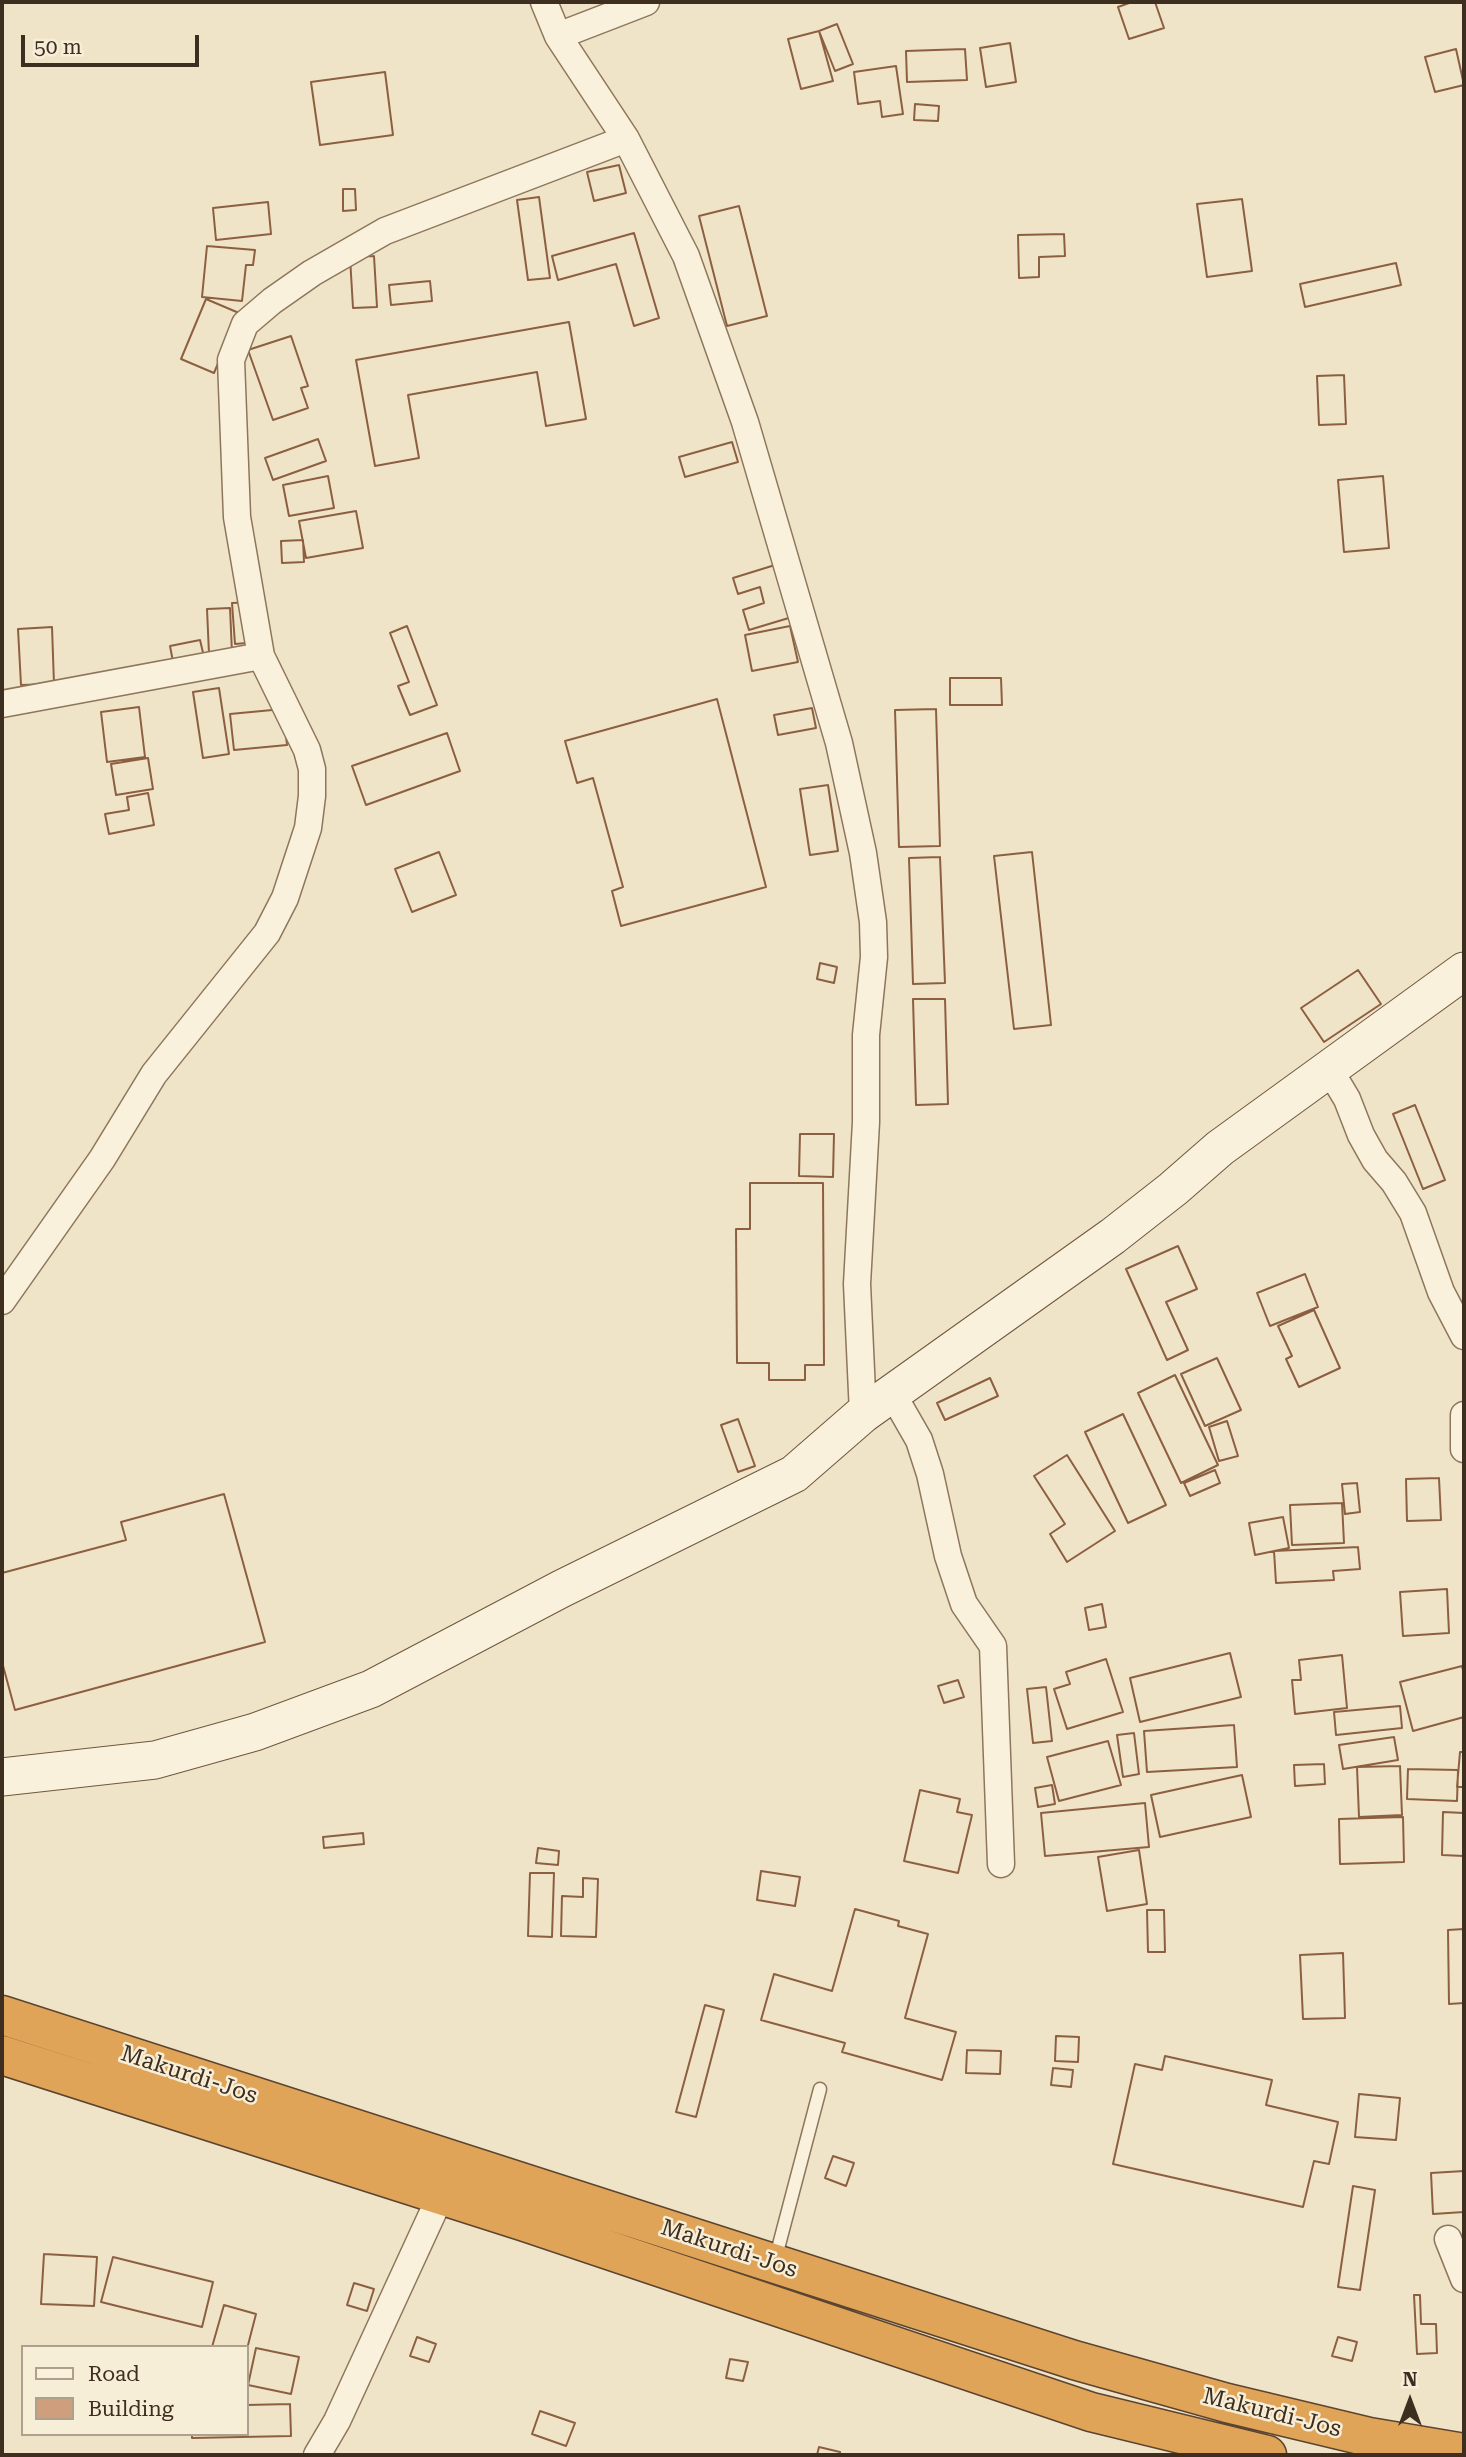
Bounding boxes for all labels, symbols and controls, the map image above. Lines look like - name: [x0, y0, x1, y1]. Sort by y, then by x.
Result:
- scale bar: [24, 21, 203, 65]
- text: 50 m: [34, 35, 82, 59]
- street label: Makurdi-Jos: [117, 2040, 261, 2110]
- street label: Makurdi-Jos: [657, 2214, 801, 2284]
- legend: [21, 2345, 248, 2436]
- text: Road: [88, 2362, 140, 2386]
- north arrow: [1375, 2366, 1445, 2436]
- text: N: [1403, 2368, 1417, 2391]
- street label: Makurdi-Jos: [1200, 2382, 1344, 2444]
- text: Building: [88, 2397, 174, 2421]

